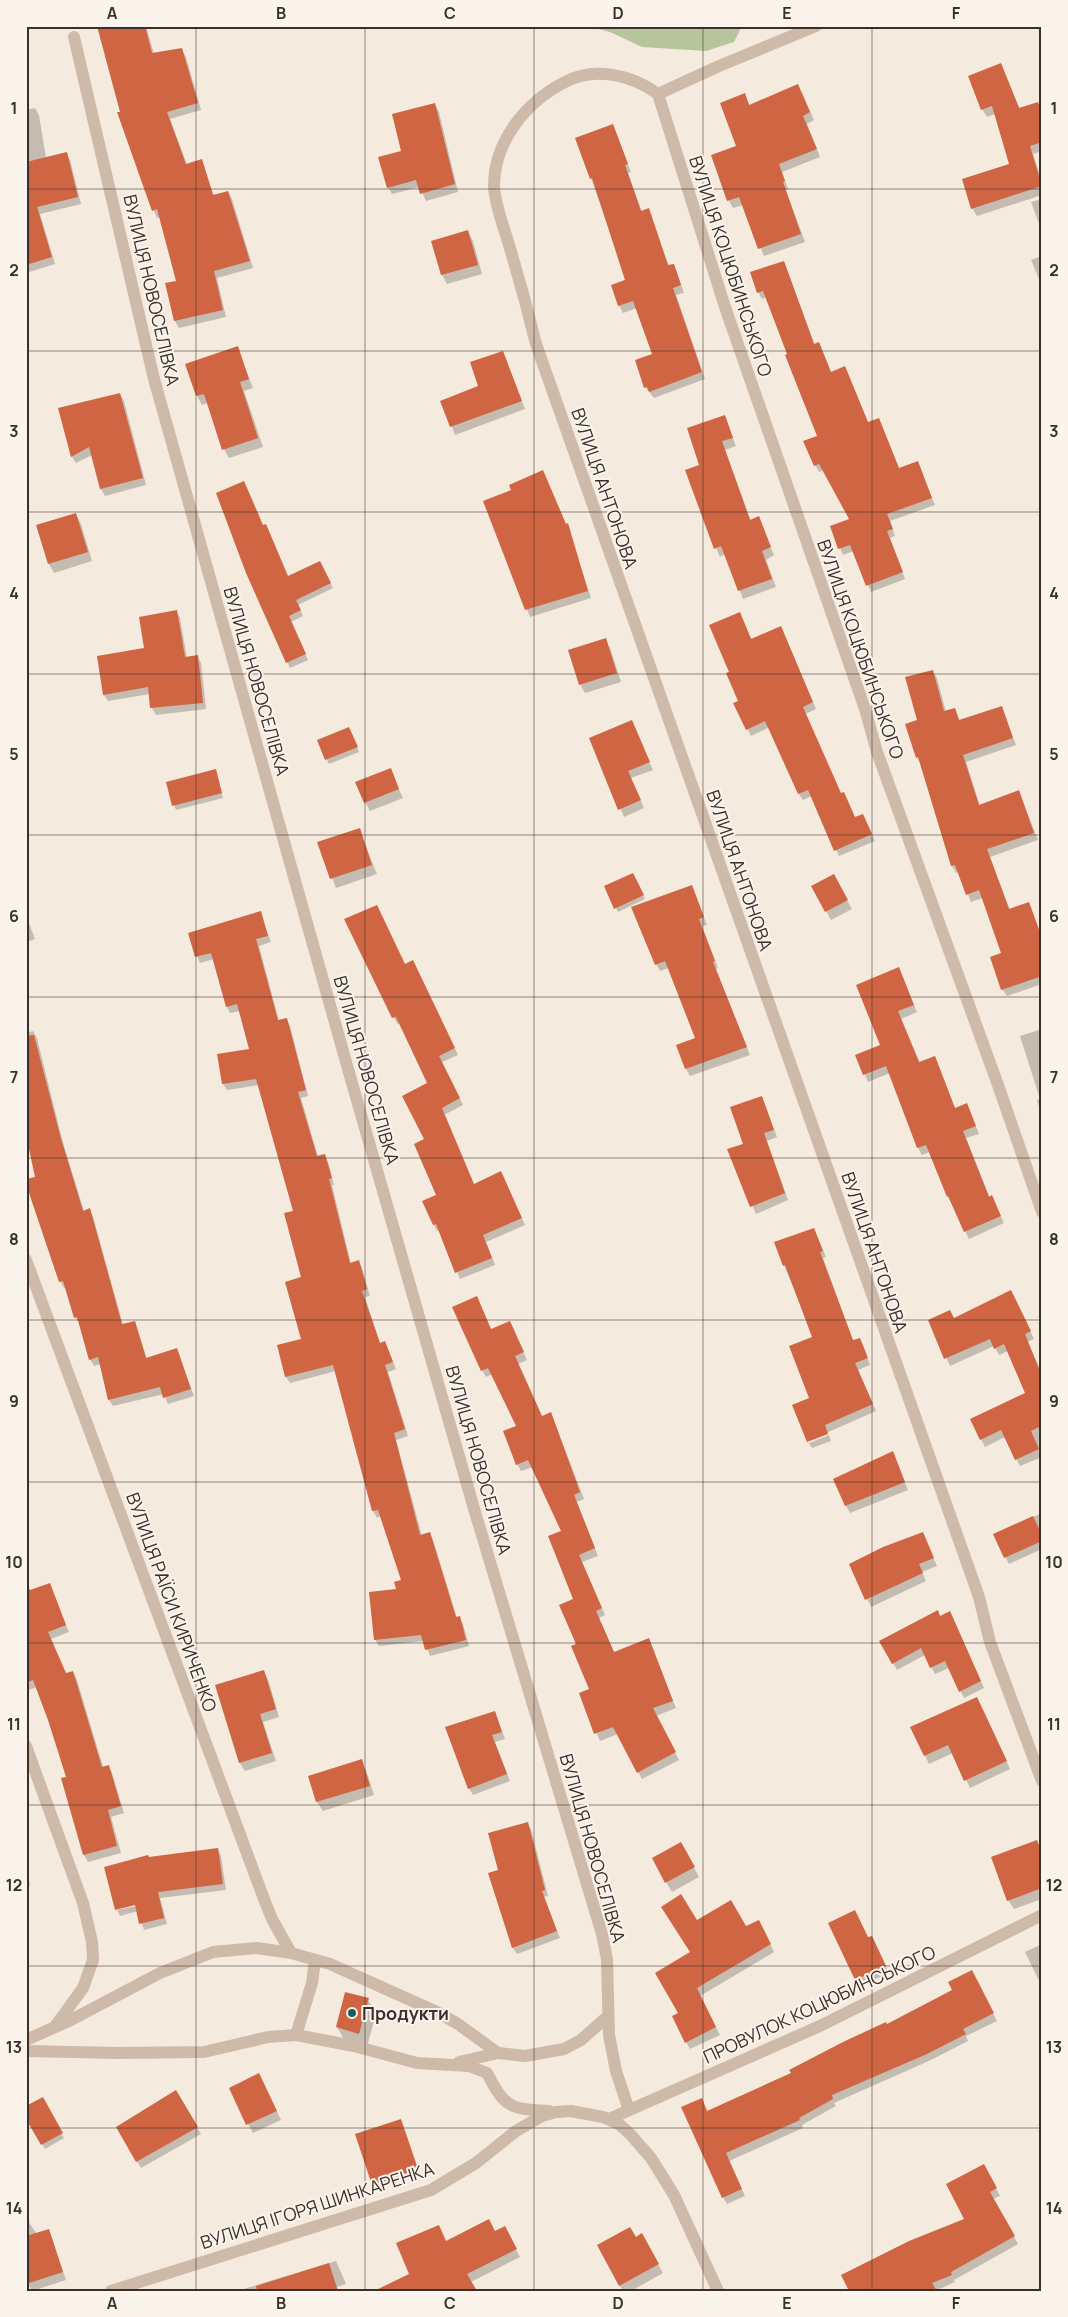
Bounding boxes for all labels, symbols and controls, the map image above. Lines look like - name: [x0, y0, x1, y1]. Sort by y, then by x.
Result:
- text: A: [107, 2, 118, 24]
- text: B: [276, 2, 286, 24]
- text: C: [444, 2, 456, 24]
- text: D: [612, 2, 624, 24]
- text: E: [782, 2, 792, 24]
- text: F: [952, 2, 961, 24]
- text: 1: [10, 97, 18, 119]
- text: 1: [1050, 97, 1058, 119]
- street label: ВУЛИЦЯ КОЦЮБИНСЬКОГО: [684, 153, 778, 379]
- street label: ВУЛИЦЯ НОВОСЕЛІВКА: [118, 192, 186, 389]
- text: 2: [9, 259, 19, 281]
- text: 2: [1049, 259, 1059, 281]
- street label: ВУЛИЦЯ АНТОНОВА: [566, 404, 644, 572]
- text: 3: [9, 420, 19, 442]
- text: 3: [1049, 420, 1059, 442]
- street label: ВУЛИЦЯ КОЦЮБИНСЬКОГО: [812, 536, 910, 762]
- text: 4: [9, 582, 19, 604]
- text: 4: [1049, 582, 1059, 604]
- street label: ВУЛИЦЯ НОВОСЕЛІВКА: [218, 584, 296, 779]
- text: 5: [9, 743, 19, 765]
- text: 5: [1049, 743, 1059, 765]
- street label: ВУЛИЦЯ АНТОНОВА: [701, 786, 779, 954]
- text: 6: [9, 905, 19, 927]
- text: 6: [1049, 905, 1059, 927]
- street label: ВУЛИЦЯ НОВОСЕЛІВКА: [328, 973, 406, 1168]
- text: 7: [10, 1066, 18, 1088]
- text: 7: [1050, 1066, 1058, 1088]
- street label: ВУЛИЦЯ АНТОНОВА: [836, 1168, 914, 1336]
- text: 8: [9, 1228, 19, 1250]
- text: 8: [1049, 1228, 1059, 1250]
- street label: ВУЛИЦЯ НОВОСЕЛІВКА: [440, 1363, 518, 1558]
- text: 9: [9, 1390, 19, 1412]
- text: 9: [1049, 1390, 1059, 1412]
- street label: ВУЛИЦЯ РАЇСИ КИРИЧЕНКО: [121, 1489, 223, 1715]
- text: 10: [5, 1551, 23, 1573]
- text: 10: [1045, 1551, 1063, 1573]
- text: 11: [7, 1713, 21, 1735]
- text: 11: [1047, 1713, 1061, 1735]
- street label: ВУЛИЦЯ НОВОСЕЛІВКА: [554, 1751, 632, 1946]
- text: 12: [6, 1874, 22, 1896]
- text: 12: [1046, 1874, 1062, 1896]
- street label: ПРОВУЛОК КОЦЮБИНСЬКОГО: [699, 1939, 939, 2069]
- place label: Продукти: [362, 2001, 449, 2025]
- marker: Продукти: [346, 2007, 358, 2019]
- text: 13: [6, 2036, 22, 2058]
- text: 13: [1046, 2036, 1062, 2058]
- street label: ВУЛИЦЯ ІГОРЯ ШИНКАРЕНКА: [197, 2156, 437, 2254]
- text: 14: [6, 2197, 22, 2219]
- text: 14: [1046, 2197, 1062, 2219]
- text: A: [107, 2292, 118, 2314]
- text: B: [276, 2292, 286, 2314]
- text: C: [444, 2292, 456, 2314]
- text: D: [612, 2292, 624, 2314]
- text: E: [782, 2292, 792, 2314]
- text: F: [952, 2292, 961, 2314]

